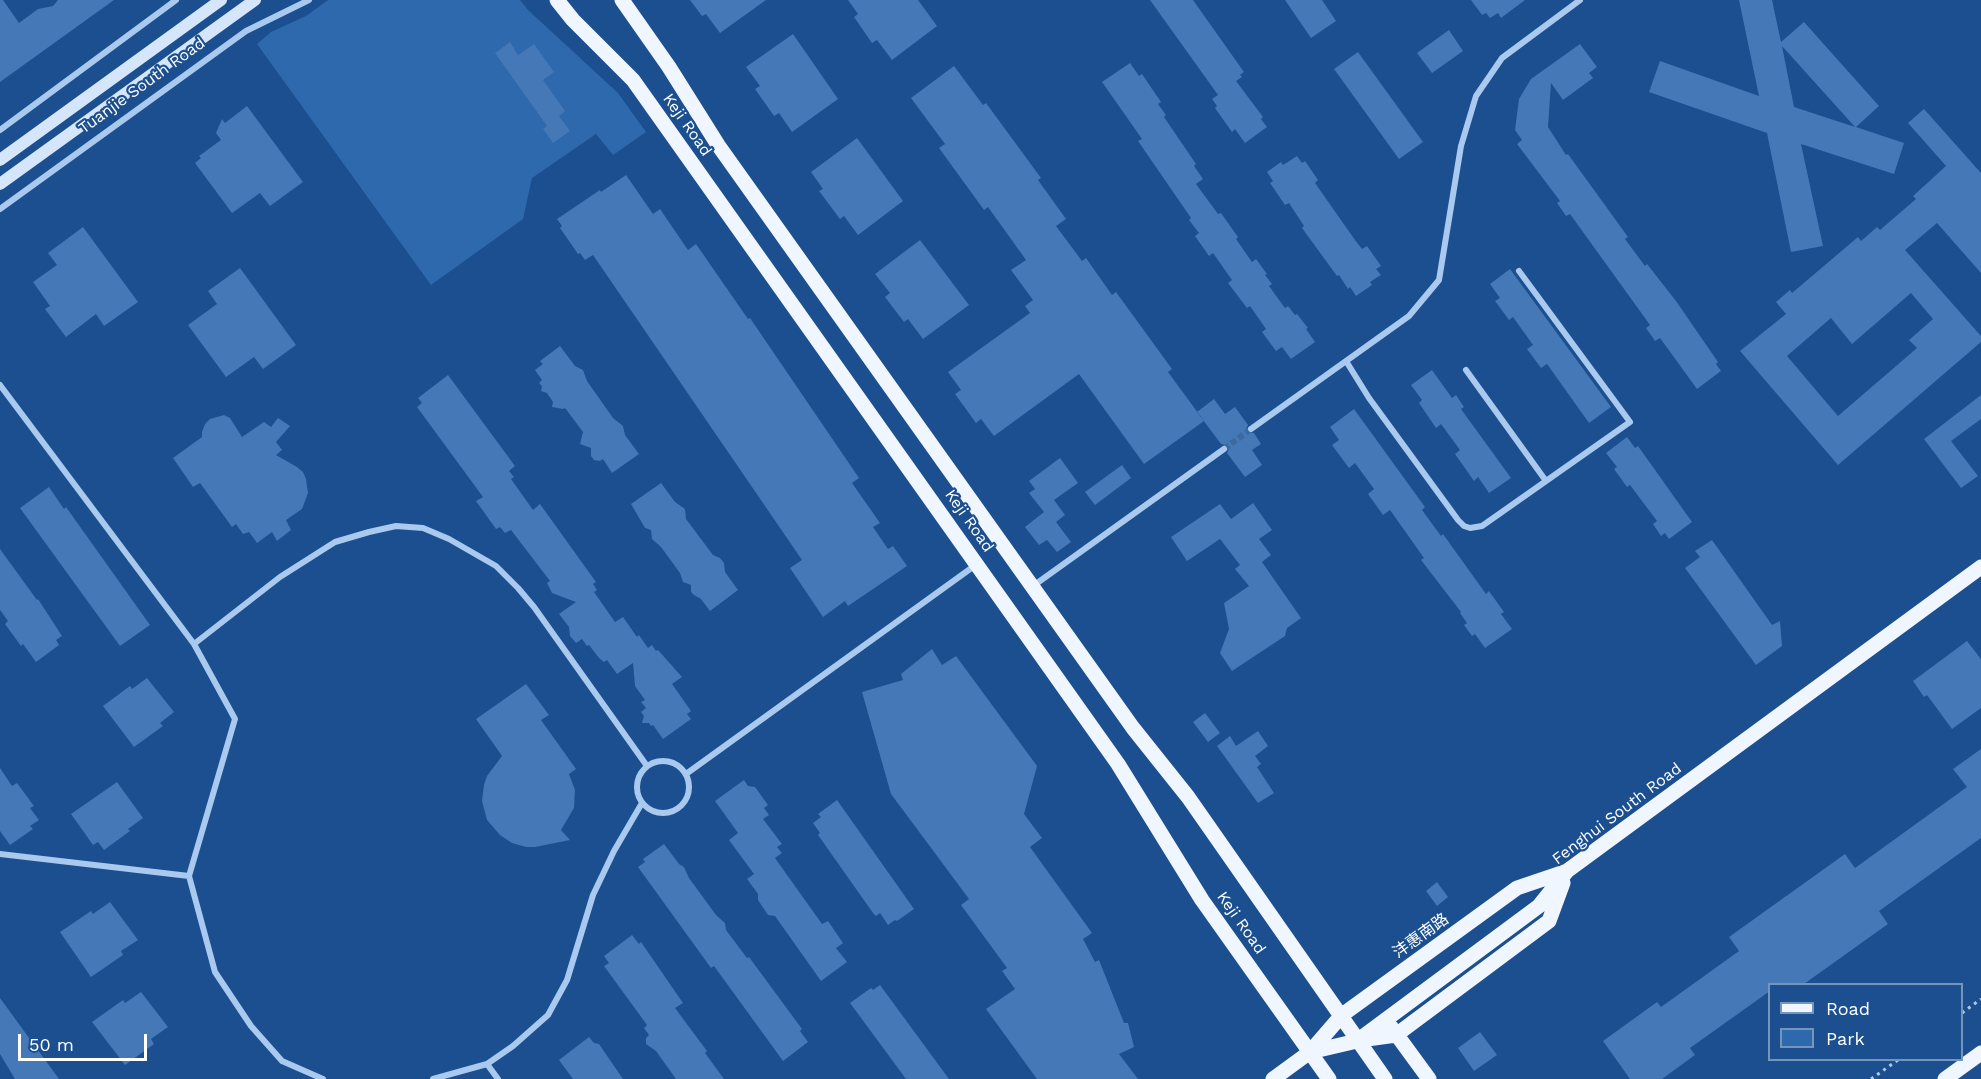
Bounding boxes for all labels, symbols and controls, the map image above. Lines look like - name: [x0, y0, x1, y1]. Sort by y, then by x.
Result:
- street label: Tuanjie South Road: [75, 34, 209, 138]
- street label: Keji Road: [658, 90, 716, 160]
- street label: Keji Road: [940, 486, 998, 556]
- street label: Fenghui South Road: [1549, 759, 1685, 869]
- street label: Keji Road: [1212, 888, 1270, 958]
- street label: 沣惠南路: [1389, 909, 1453, 963]
- legend: [1768, 983, 1963, 1061]
- text: Road: [1826, 998, 1870, 1019]
- scale bar: [21, 1022, 150, 1060]
- text: Park: [1826, 1028, 1865, 1049]
- text: 50 m: [29, 1034, 74, 1055]

